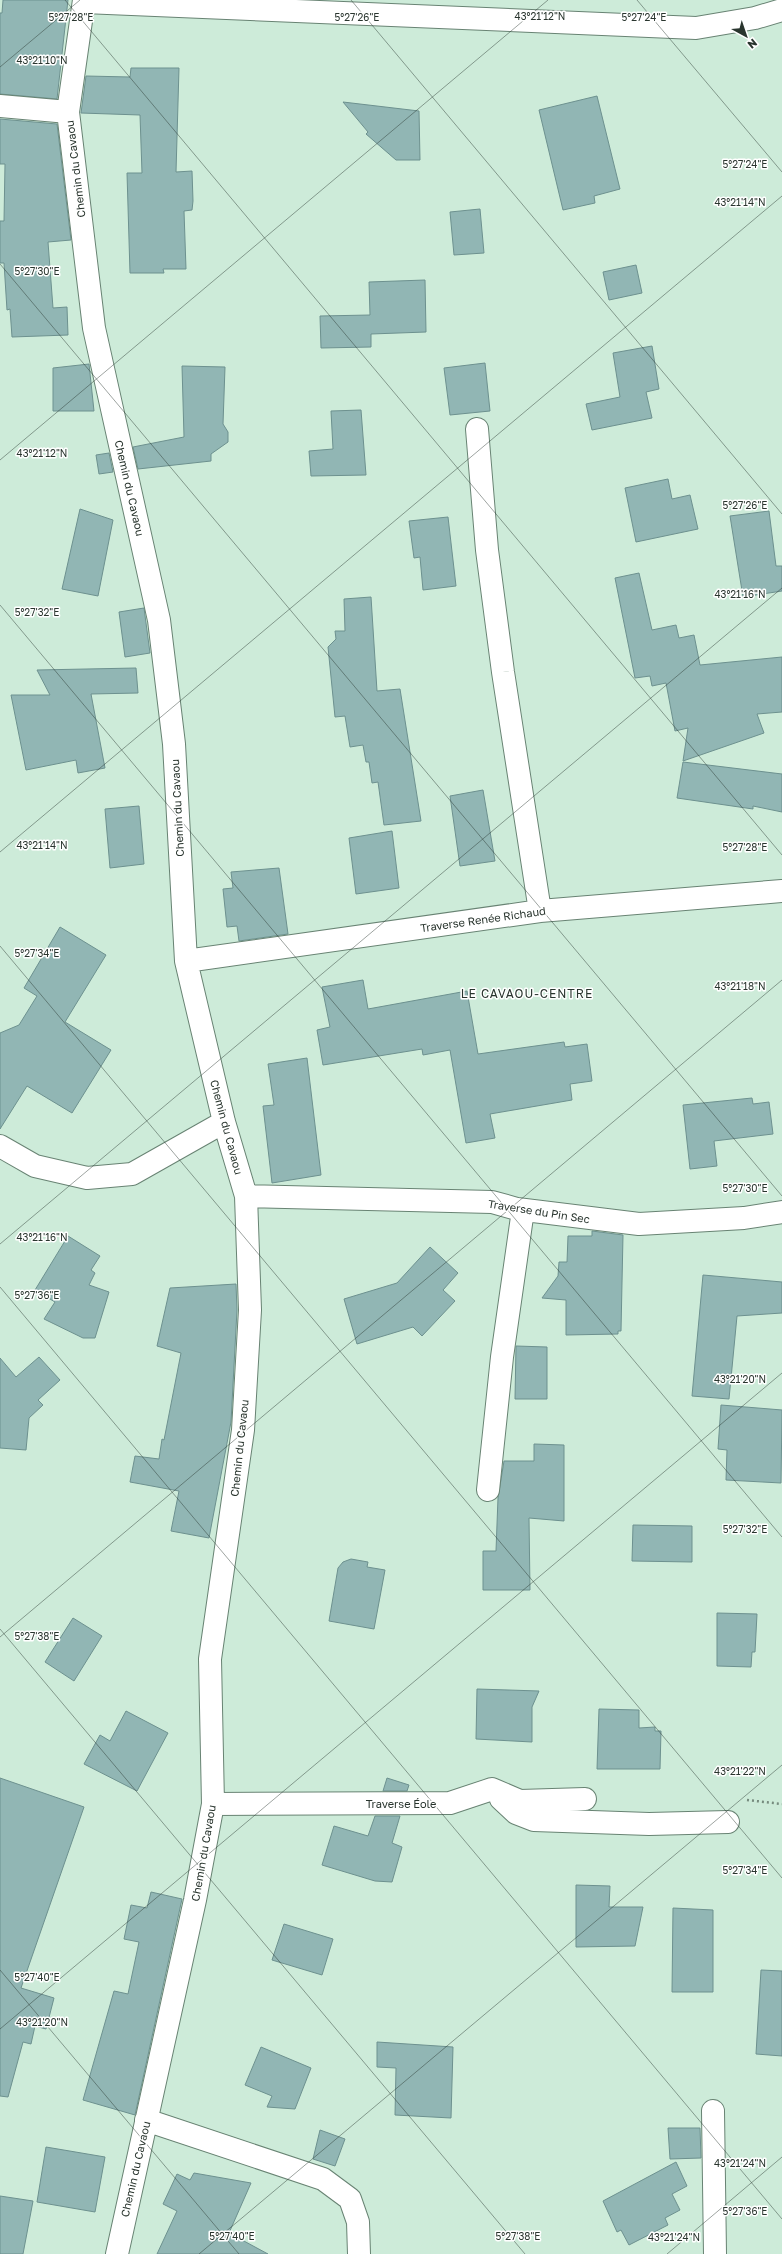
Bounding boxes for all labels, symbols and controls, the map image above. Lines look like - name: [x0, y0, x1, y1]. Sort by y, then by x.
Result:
- text: 43°21'12"N: [515, 10, 565, 22]
- text: 5°27'28"E: [49, 11, 93, 23]
- text: 5°27'26"E: [335, 11, 379, 23]
- text: 5°27'24"E: [622, 11, 666, 23]
- north arrow: [726, 16, 766, 56]
- text: N: [745, 36, 760, 52]
- text: 43°21'10"N: [16, 54, 68, 66]
- street label: Chemin du Cavaou: [63, 120, 87, 218]
- text: 5°27'24"E: [723, 158, 767, 170]
- text: 43°21'14"N: [714, 196, 766, 208]
- text: 5°27'30"E: [14, 265, 60, 277]
- street label: Chemin du Cavaou: [113, 439, 147, 537]
- text: 43°21'12"N: [17, 447, 67, 459]
- text: 5°27'26"E: [723, 499, 767, 511]
- text: 43°21'16"N: [714, 588, 766, 600]
- text: 5°27'32"E: [15, 606, 59, 618]
- street label: Chemin du Cavaou: [168, 759, 186, 857]
- text: 43°21'14"N: [16, 839, 68, 851]
- text: 5°27'28"E: [723, 841, 767, 853]
- street label: Traverse Renée Richaud: [419, 904, 547, 934]
- text: 5°27'34"E: [15, 947, 59, 959]
- text: 43°21'18"N: [714, 980, 766, 992]
- district label: LE CAVAOU-CENTRE: [461, 986, 593, 1001]
- street label: Chemin du Cavaou: [208, 1078, 246, 1176]
- text: 5°27'30"E: [722, 1182, 768, 1194]
- street label: Traverse du Pin Sec: [487, 1197, 591, 1225]
- text: 43°21'16"N: [16, 1231, 68, 1243]
- text: 5°27'36"E: [15, 1289, 59, 1301]
- text: 43°21'20"N: [714, 1373, 766, 1385]
- street label: Chemin du Cavaou: [227, 1399, 251, 1497]
- text: 5°27'32"E: [723, 1523, 767, 1535]
- text: 5°27'38"E: [15, 1630, 59, 1642]
- text: 43°21'22"N: [714, 1765, 766, 1777]
- street label: Traverse Éole: [366, 1797, 436, 1810]
- street label: Chemin du Cavaou: [188, 1804, 218, 1902]
- text: 5°27'34"E: [723, 1864, 767, 1876]
- text: 5°27'40"E: [14, 1971, 60, 1983]
- text: 43°21'20"N: [16, 2016, 68, 2028]
- street label: Chemin du Cavaou: [118, 2120, 152, 2218]
- text: 43°21'24"N: [714, 2157, 766, 2169]
- text: 5°27'36"E: [723, 2205, 767, 2217]
- text: 5°27'40"E: [209, 2230, 255, 2242]
- text: 5°27'38"E: [496, 2230, 540, 2242]
- text: 43°21'24"N: [648, 2231, 700, 2243]

